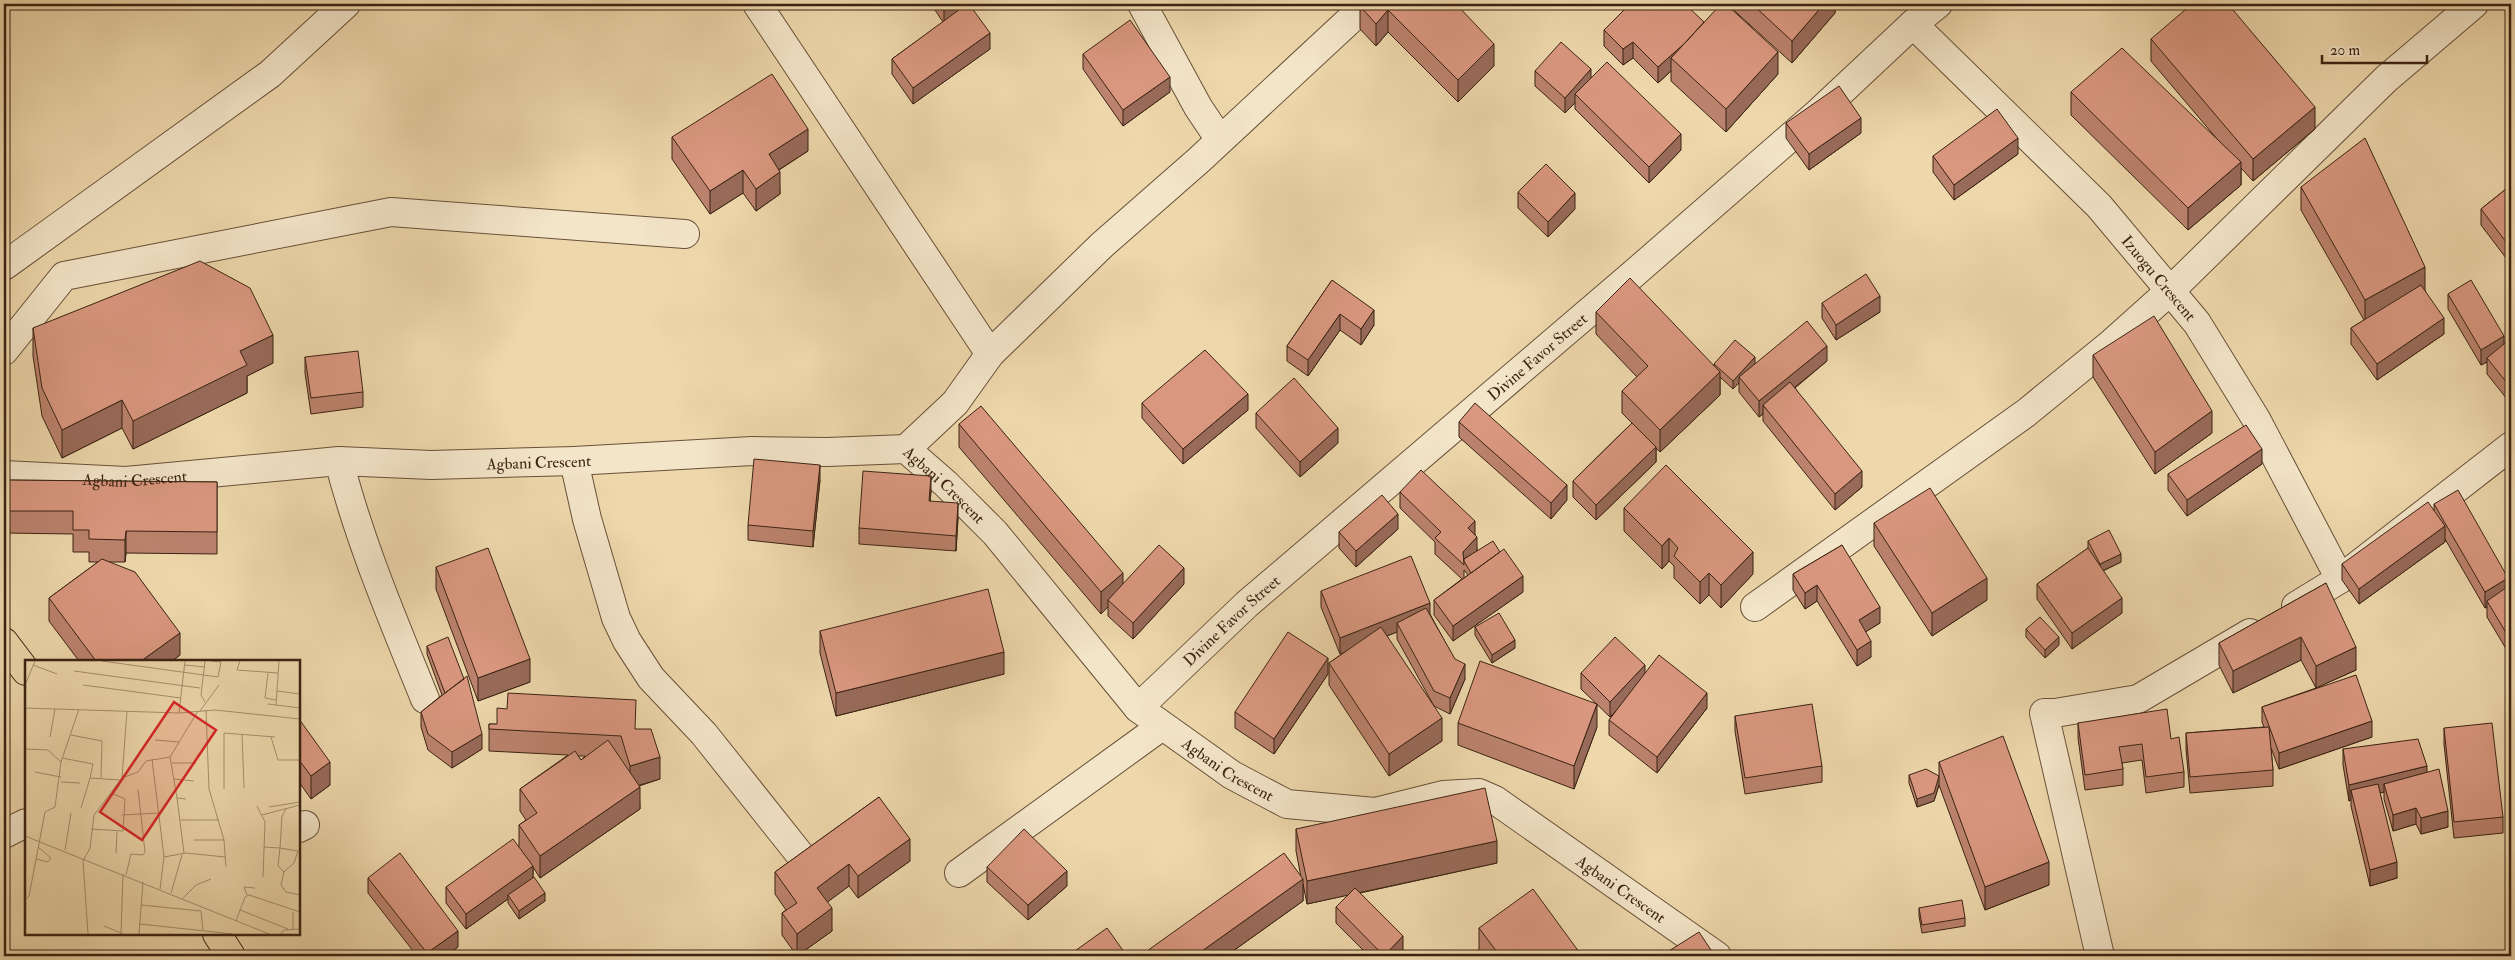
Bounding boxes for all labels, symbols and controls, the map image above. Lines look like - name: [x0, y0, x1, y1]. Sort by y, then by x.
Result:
- scale bar: [2322, 32, 2428, 64]
- text: 20 m: [2330, 41, 2360, 60]
- street label: Izuogu Crescent: [2117, 231, 2200, 326]
- street label: Divine Favor Street: [1484, 309, 1592, 405]
- street label: Agbani Crescent: [898, 442, 989, 528]
- street label: Agbani Crescent: [485, 451, 592, 474]
- street label: Agbani Crescent: [81, 466, 188, 492]
- street label: Divine Favor Street: [1179, 571, 1284, 671]
- inset map: [25, 660, 300, 935]
- street label: Agbani Crescent: [1177, 733, 1277, 806]
- street label: Agbani Crescent: [1571, 851, 1669, 928]

